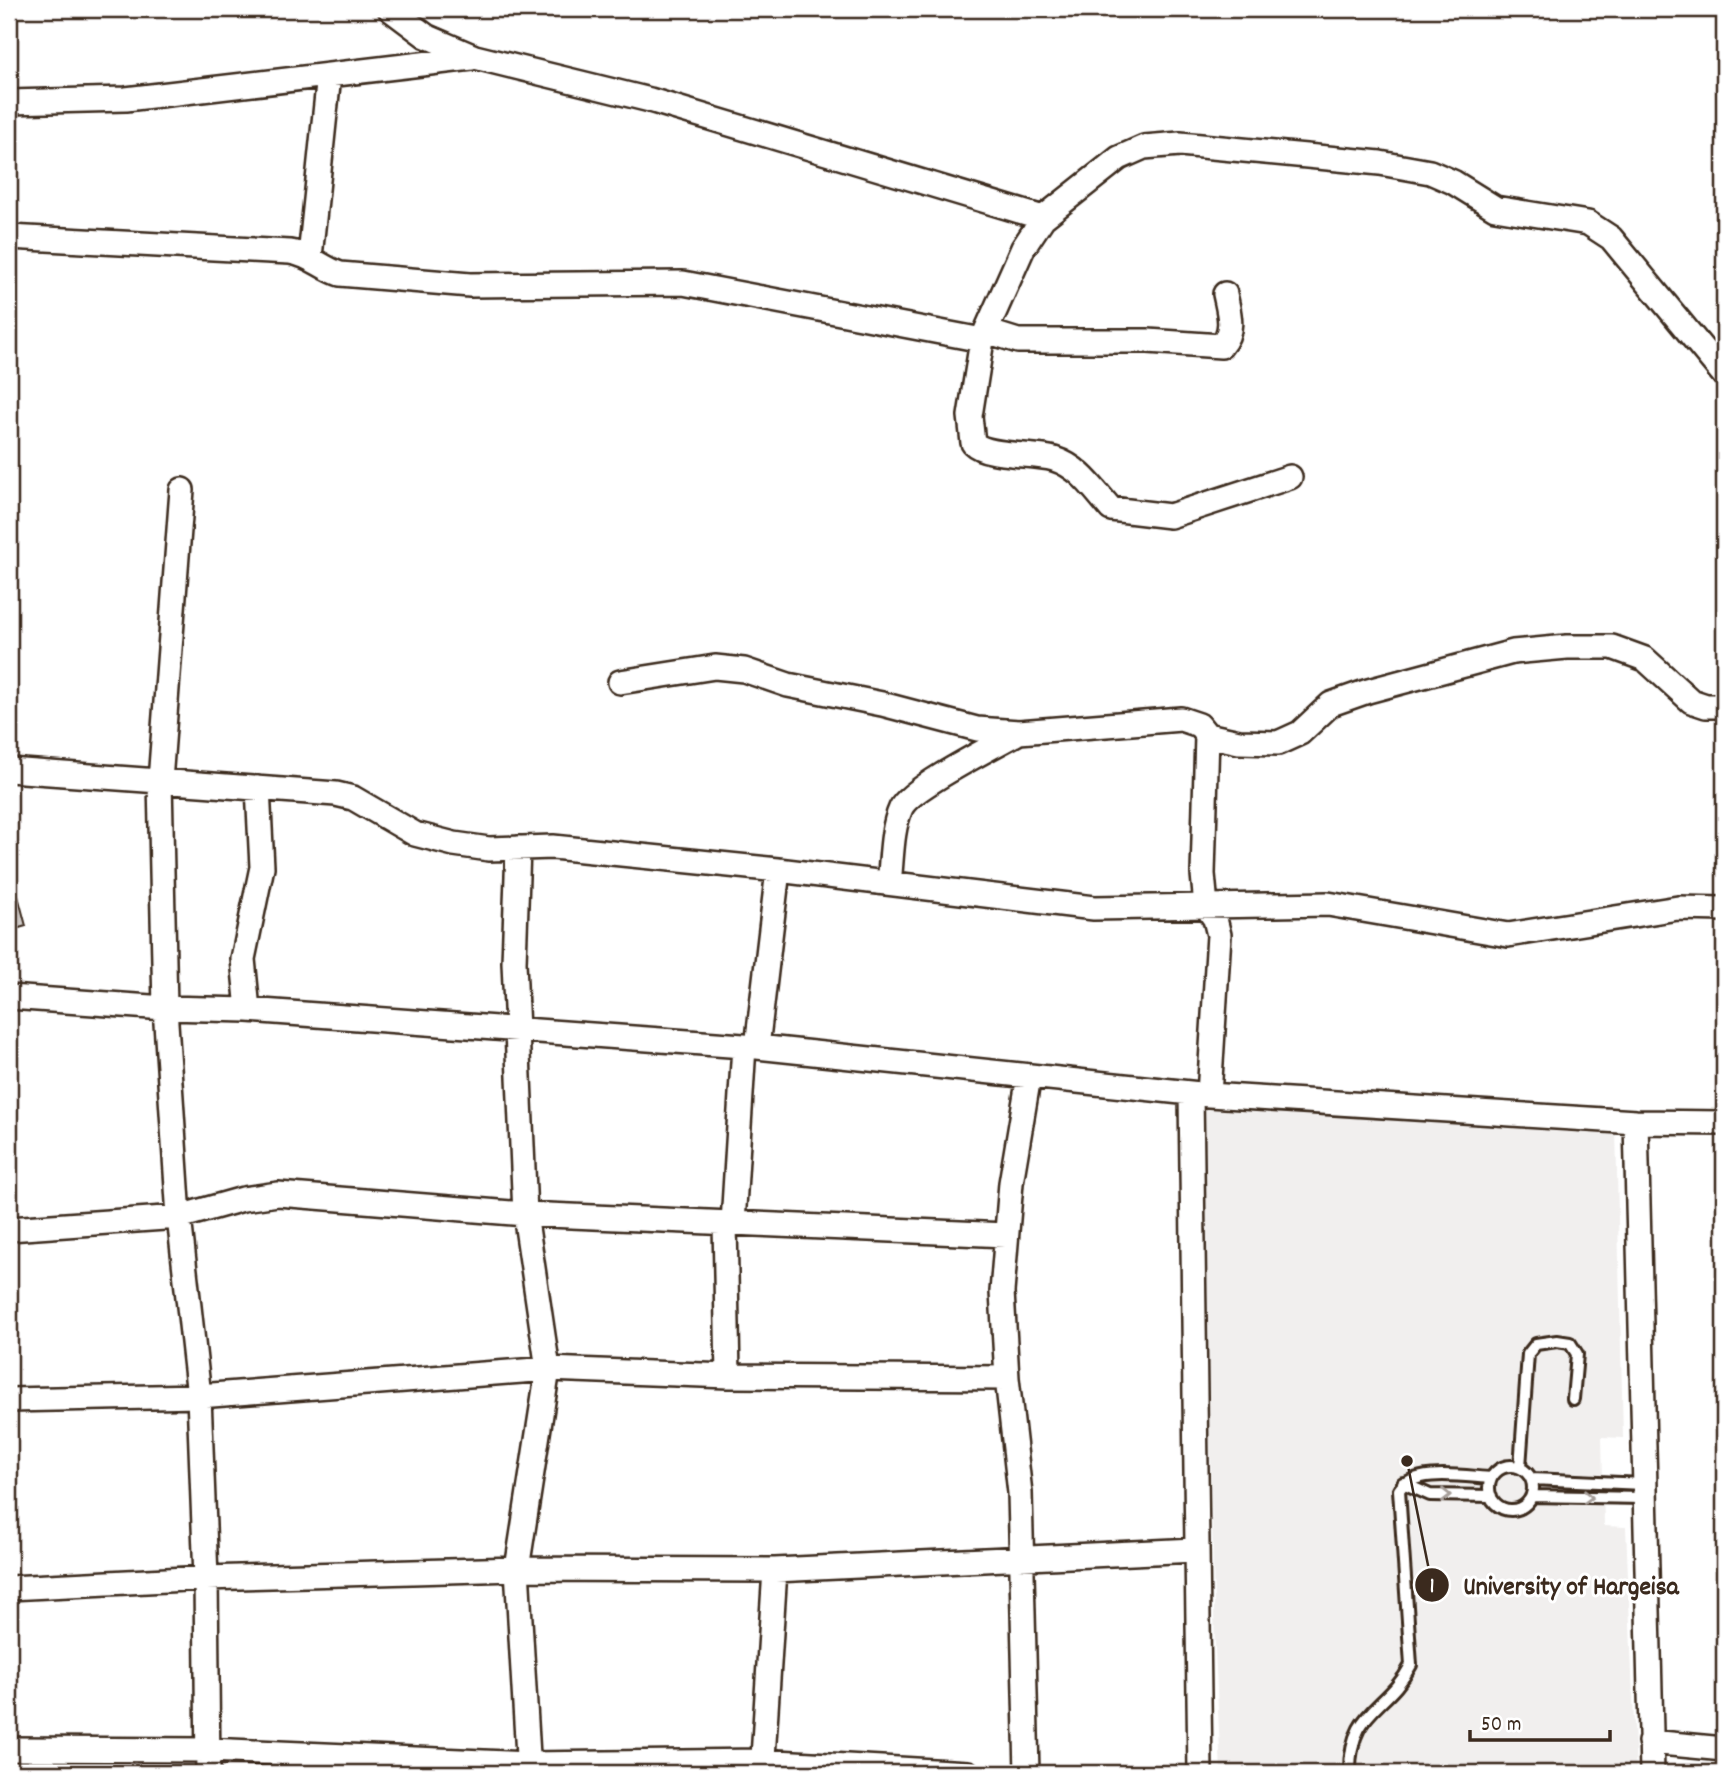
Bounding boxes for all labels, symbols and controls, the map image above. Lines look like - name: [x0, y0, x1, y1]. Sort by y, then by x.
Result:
- one-way arrow: [1441, 1487, 1451, 1503]
- one-way arrow: [1583, 1489, 1593, 1505]
- callout: University of Hargeisa: [1414, 1561, 1693, 1608]
- text: University of Hargeisa: [1463, 1570, 1680, 1607]
- text: 1: [1430, 1573, 1434, 1603]
- scale bar: [1470, 1698, 1610, 1742]
- text: 50 m: [1481, 1711, 1521, 1741]

